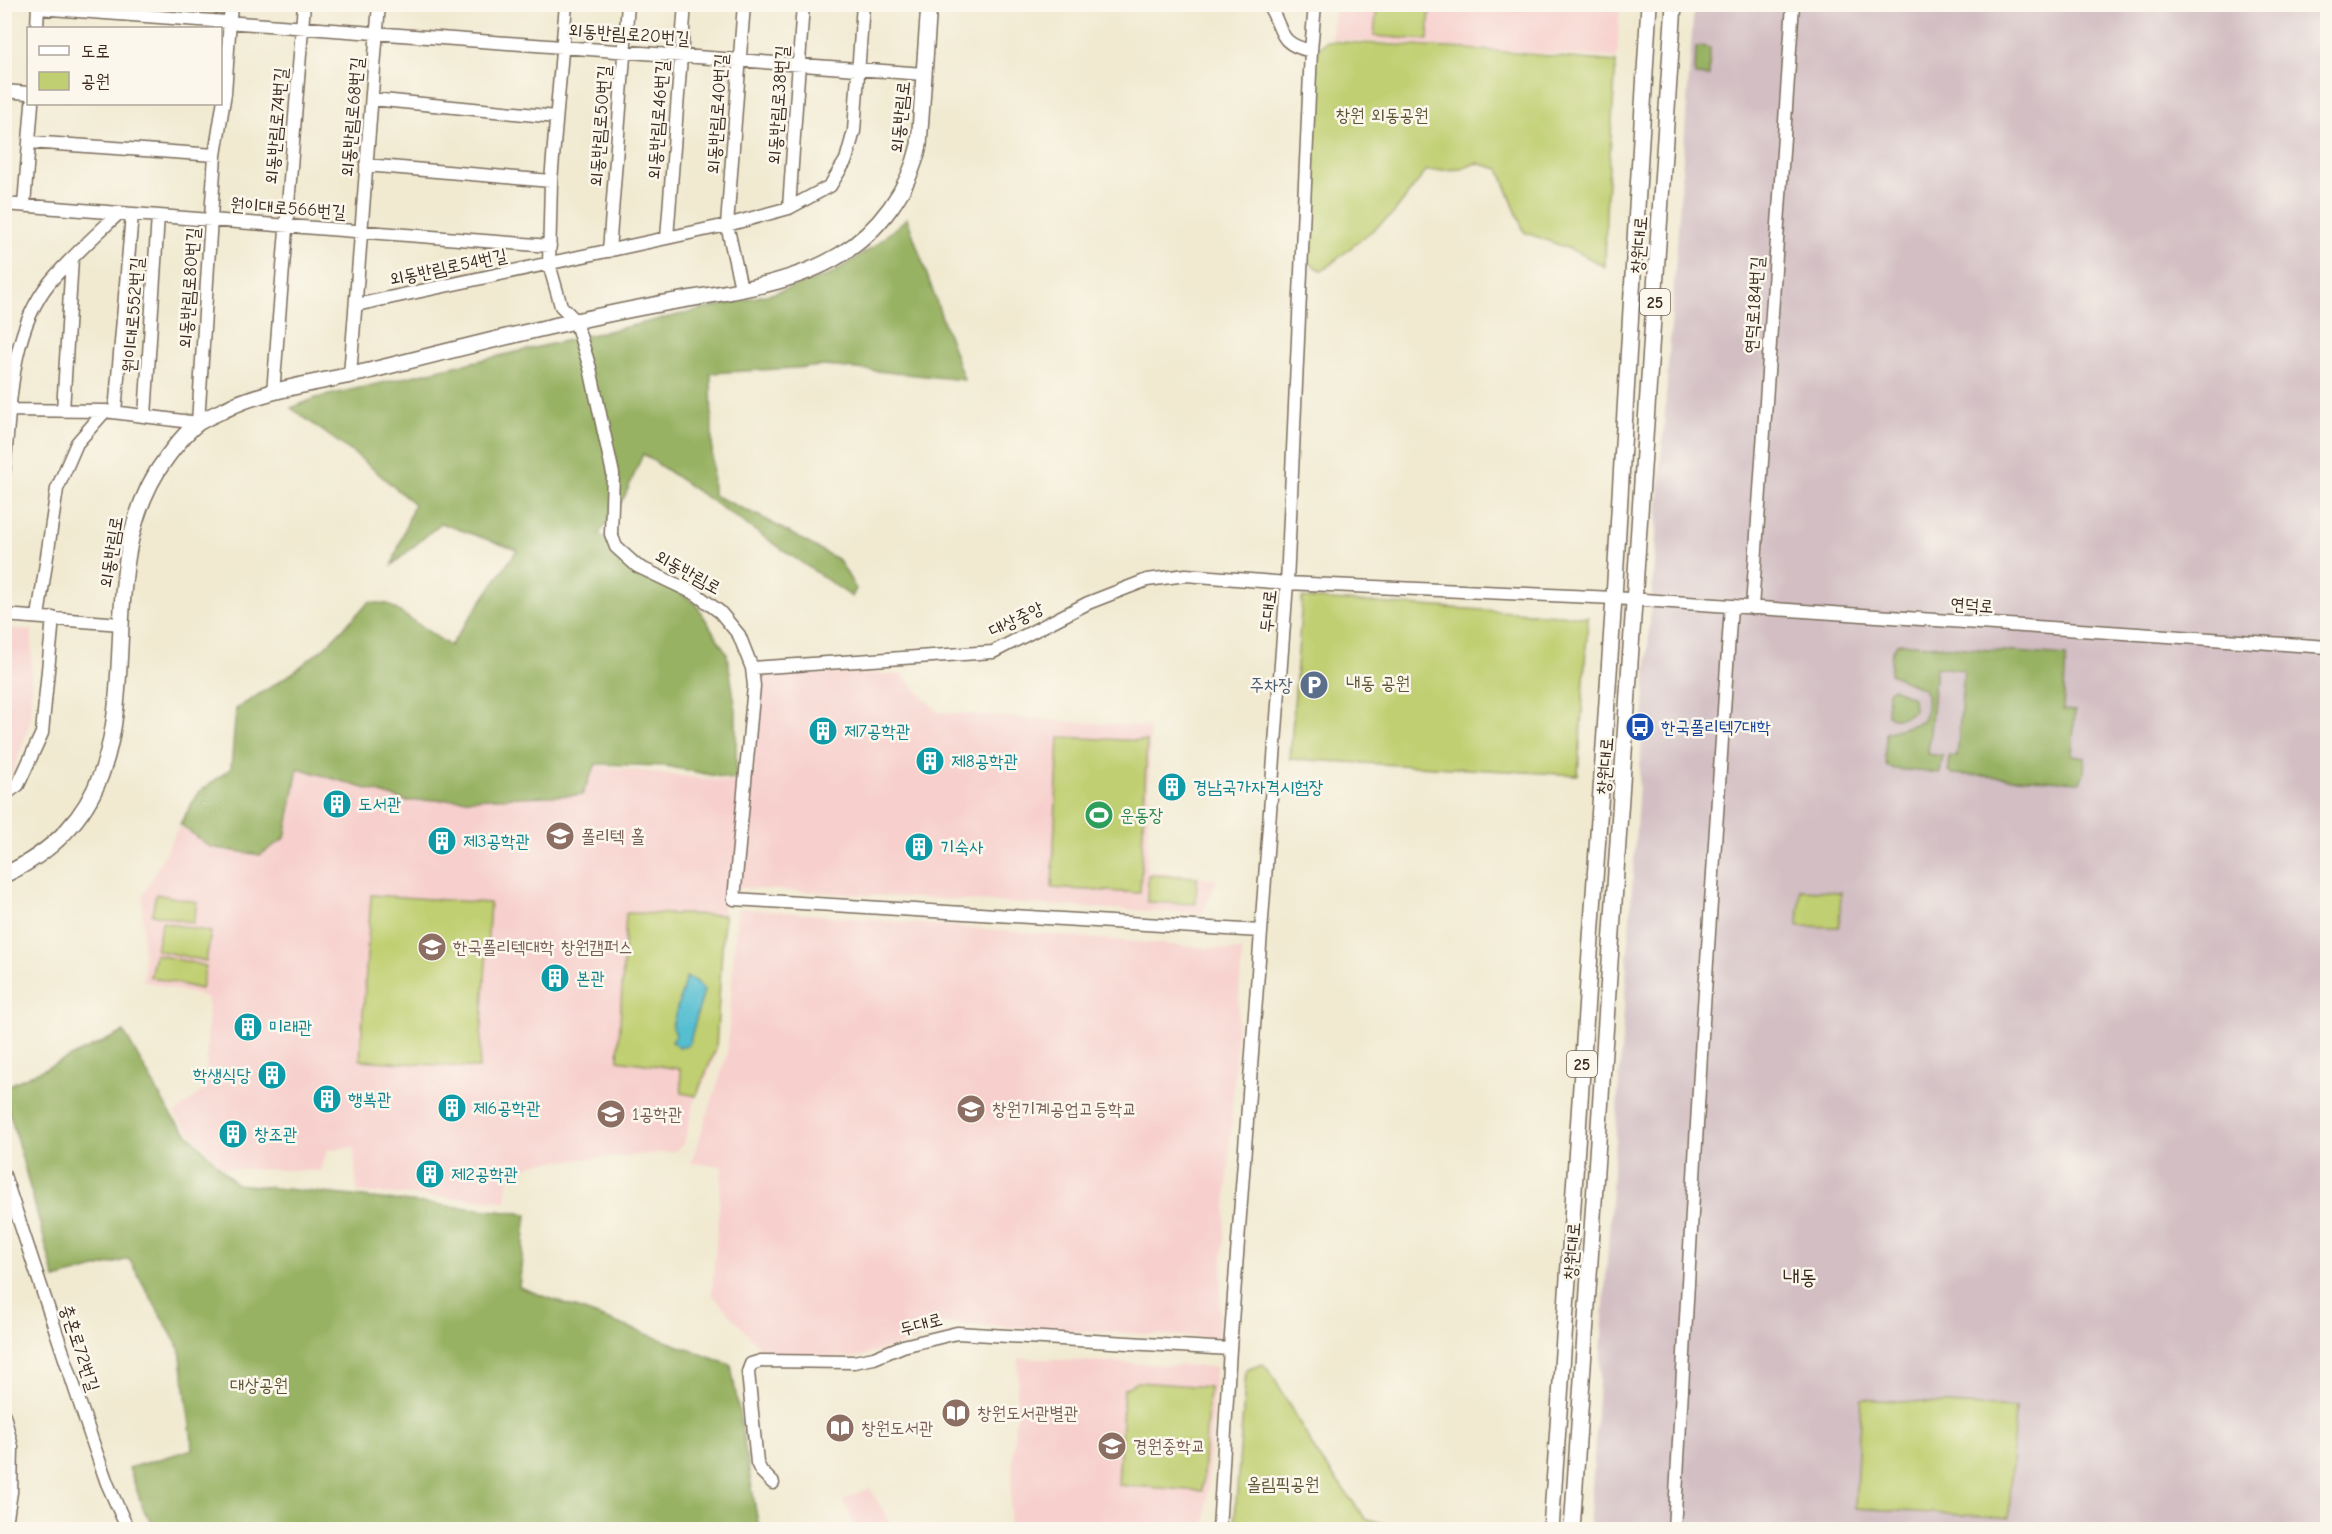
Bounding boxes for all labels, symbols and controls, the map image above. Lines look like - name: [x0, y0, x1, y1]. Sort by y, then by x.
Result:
- street label: 외동반림로20번길: [567, 20, 691, 49]
- legend: [27, 27, 222, 105]
- text: 도로: [81, 41, 110, 62]
- street label: 외동반림로38번길: [764, 44, 793, 166]
- street label: 외동반림로40번길: [703, 52, 732, 175]
- street label: 외동반림로68번길: [337, 56, 368, 178]
- street label: 외동반림로46번길: [644, 59, 673, 181]
- street label: 외동반림로50번길: [586, 64, 615, 188]
- street label: 외동반림로74번길: [261, 66, 292, 185]
- text: 공원: [81, 71, 110, 92]
- street label: 외동반림로: [886, 80, 915, 154]
- park label: 창원 외동공원: [1336, 105, 1428, 126]
- street label: 원이대로566번길: [229, 194, 347, 223]
- street label: 창원대로: [1627, 215, 1652, 275]
- street label: 외동반림로80번길: [175, 226, 204, 349]
- street label: 외동반림로54번길: [387, 245, 509, 290]
- street label: 연덕로184번길: [1741, 255, 1768, 354]
- street label: 원이대로552번길: [119, 256, 148, 374]
- road number: 25: [1640, 289, 1670, 315]
- street label: 외동반림로: [95, 515, 128, 589]
- street label: 외동반림로: [651, 546, 725, 599]
- street label: 두대로: [1256, 588, 1281, 634]
- street label: 연덕로: [1950, 594, 1994, 617]
- street label: 대상중앙: [986, 597, 1047, 642]
- parking icon: 주차장: [1298, 669, 1330, 701]
- park label: 내동 공원: [1346, 673, 1410, 694]
- place label: 주차장: [1250, 675, 1293, 696]
- bus stop icon: 한국폴리텍7대학: [1624, 711, 1656, 743]
- building icon: 제7공학관: [807, 715, 839, 747]
- place label: 한국폴리텍7대학: [1661, 717, 1771, 738]
- place label: 제7공학관: [844, 721, 910, 742]
- street label: 창원대로: [1593, 736, 1618, 796]
- building icon: 제8공학관: [914, 745, 946, 777]
- place label: 제8공학관: [951, 751, 1018, 772]
- building icon: 경남국가자격시험장: [1156, 771, 1188, 803]
- place label: 경남국가자격시험장: [1193, 777, 1323, 798]
- building icon: 도서관: [321, 788, 353, 820]
- place label: 도서관: [358, 794, 401, 815]
- sports icon: 운동장: [1083, 799, 1115, 831]
- place label: 운동장: [1120, 805, 1163, 826]
- school or university icon: 폴리텍 홀: [544, 820, 576, 852]
- building icon: 제3공학관: [426, 825, 458, 857]
- place label: 폴리텍 홀: [581, 826, 645, 847]
- place label: 제3공학관: [463, 831, 530, 852]
- building icon: 기숙사: [903, 831, 935, 863]
- place label: 기숙사: [940, 837, 984, 858]
- school or university icon: 한국폴리텍대학 창원캠퍼스: [416, 931, 448, 963]
- place label: 한국폴리텍대학 창원캠퍼스: [453, 937, 633, 958]
- building icon: 본관: [539, 962, 571, 994]
- place label: 본관: [576, 968, 605, 989]
- building icon: 미래관: [232, 1011, 264, 1043]
- place label: 미래관: [269, 1017, 312, 1038]
- road number: 25: [1567, 1051, 1597, 1077]
- building icon: 학생식당: [256, 1059, 288, 1091]
- place label: 학생식당: [193, 1065, 252, 1086]
- building icon: 행복관: [311, 1083, 343, 1115]
- place label: 행복관: [348, 1089, 391, 1110]
- building icon: 제6공학관: [436, 1092, 468, 1124]
- school or university icon: 창원기계공업고등학교: [955, 1093, 987, 1125]
- place label: 제6공학관: [473, 1098, 541, 1119]
- school or university icon: 1공학관: [595, 1098, 627, 1130]
- place label: 창원기계공업고등학교: [992, 1099, 1137, 1120]
- place label: 1공학관: [632, 1104, 683, 1125]
- building icon: 창조관: [217, 1118, 249, 1150]
- place label: 창조관: [254, 1124, 297, 1145]
- building icon: 제2공학관: [414, 1158, 446, 1190]
- place label: 제2공학관: [451, 1164, 518, 1185]
- street label: 창원대로: [1560, 1221, 1585, 1281]
- district label: 내동: [1783, 1265, 1817, 1289]
- street label: 충혼로72번길: [56, 1302, 104, 1395]
- street label: 두대로: [897, 1309, 945, 1340]
- park label: 대상공원: [230, 1375, 288, 1396]
- library icon: 창원도서관별관: [940, 1397, 972, 1429]
- place label: 창원도서관별관: [977, 1403, 1078, 1424]
- library icon: 창원도서관: [824, 1412, 856, 1444]
- place label: 창원도서관: [861, 1418, 933, 1439]
- school or university icon: 경원중학교: [1096, 1430, 1128, 1462]
- place label: 경원중학교: [1133, 1436, 1205, 1457]
- park label: 올림픽공원: [1247, 1474, 1319, 1495]

